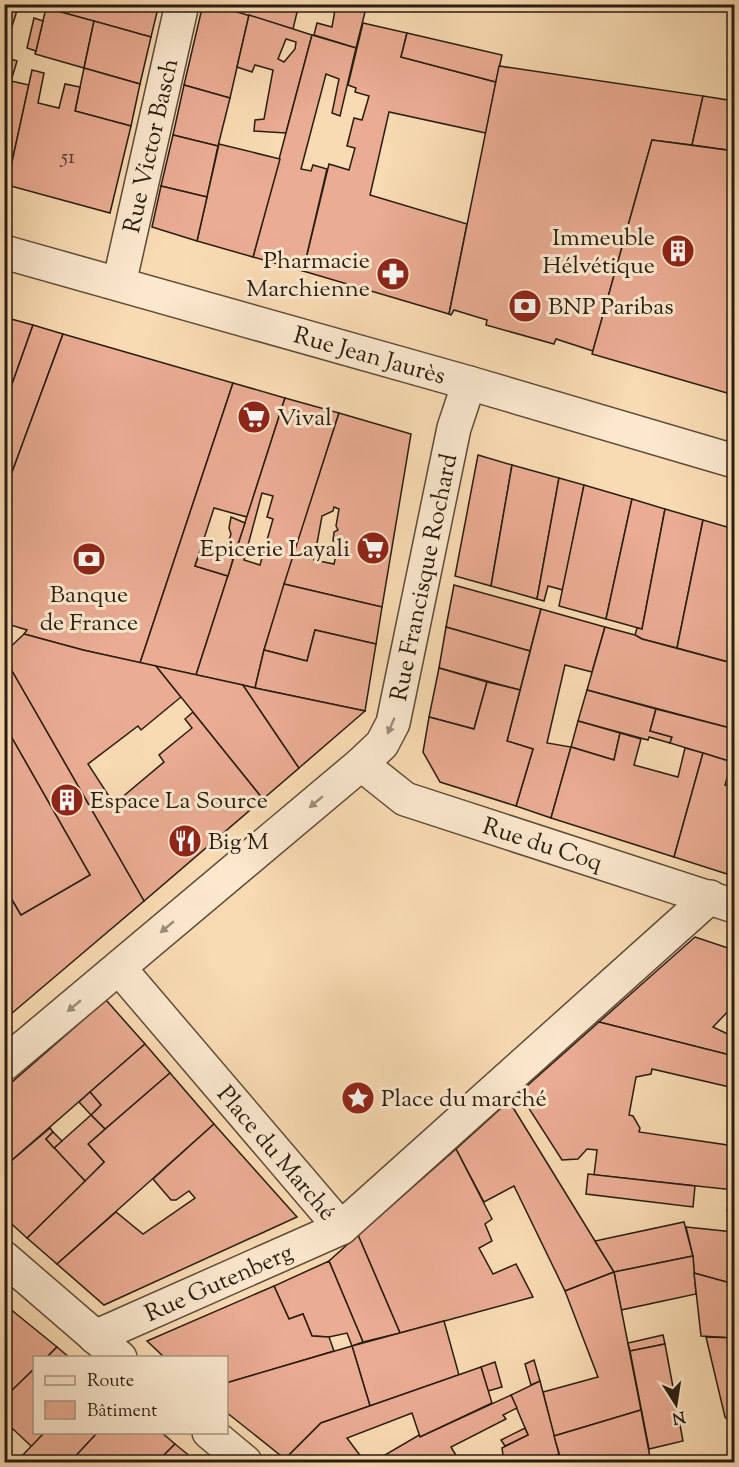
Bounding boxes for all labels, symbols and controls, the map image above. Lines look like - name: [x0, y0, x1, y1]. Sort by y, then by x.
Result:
- street label: Rue Victor Basch: [116, 55, 188, 236]
- house number: 51: [60, 143, 75, 173]
- place label: Immeuble Hélvétique: [542, 222, 655, 284]
- building icon: Immeuble Hélvétique: [660, 233, 696, 269]
- place label: Pharmacie Marchienne: [246, 245, 370, 307]
- pharmacy icon: Pharmacie Marchienne: [375, 256, 411, 292]
- bank icon: BNP Paribas: [507, 288, 543, 324]
- place label: BNP Paribas: [548, 291, 674, 325]
- street label: Rue Jean Jaurès: [289, 319, 449, 395]
- supermarket icon: Vival: [236, 399, 272, 435]
- place label: Vival: [277, 402, 332, 436]
- street label: Rue Francisque Rochard: [383, 450, 467, 704]
- supermarket icon: Epicerie Layali: [355, 530, 391, 566]
- place label: Epicerie Layali: [200, 533, 350, 567]
- bank icon: Banque de France: [71, 541, 107, 577]
- place label: Banque de France: [40, 579, 138, 641]
- one-way arrow: [386, 717, 396, 735]
- building icon: Espace La Source: [49, 782, 85, 818]
- place label: Espace La Source: [90, 785, 268, 819]
- one-way arrow: [309, 795, 324, 808]
- street label: Rue du Coq: [478, 810, 607, 881]
- restaurant icon: Big M: [167, 823, 203, 859]
- place label: Big M: [208, 826, 269, 860]
- one-way arrow: [159, 921, 175, 934]
- one-way arrow: [66, 999, 82, 1012]
- street label: Place du Marché: [208, 1079, 343, 1229]
- place icon: Place du marché: [340, 1080, 376, 1116]
- place label: Place du marché: [381, 1083, 547, 1117]
- street label: Rue Gutenberg: [140, 1236, 299, 1332]
- legend: [33, 1356, 228, 1434]
- text: Route: [87, 1369, 134, 1395]
- north arrow: [646, 1374, 706, 1434]
- text: Bâtiment: [87, 1399, 157, 1425]
- text: N: [670, 1404, 687, 1429]

